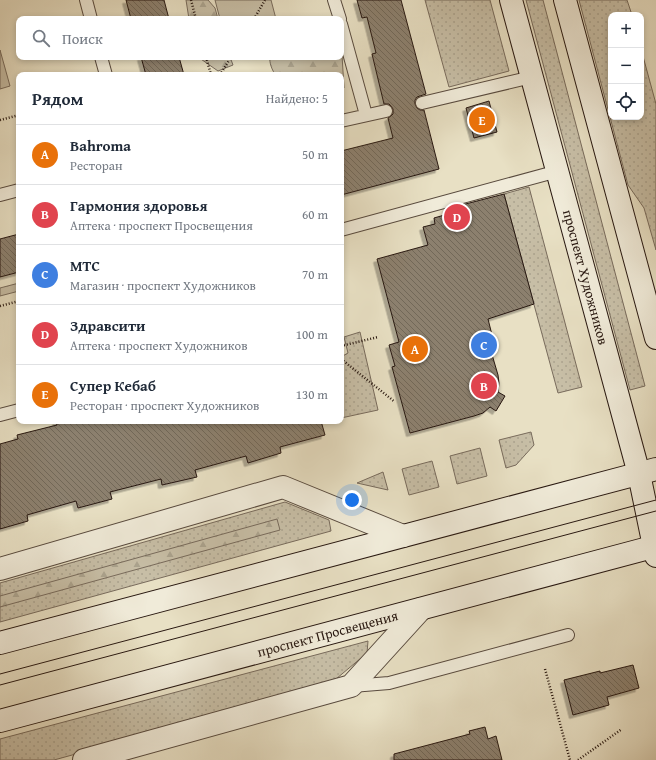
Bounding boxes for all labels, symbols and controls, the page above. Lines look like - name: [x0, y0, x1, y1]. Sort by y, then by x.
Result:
- map controls: [608, 12, 644, 120]
- button: +: [608, 12, 644, 48]
- search box: [16, 16, 344, 60]
- icon: search: [30, 27, 52, 49]
- text: Поиск: [62, 28, 103, 49]
- button: −: [608, 48, 644, 84]
- button: locate: [608, 84, 644, 120]
- text: Рядом: [32, 86, 83, 111]
- text: Найдено: 5: [266, 89, 328, 108]
- pin: E: [469, 105, 495, 135]
- text: Bahroma: [70, 135, 131, 156]
- text: A: [41, 145, 49, 164]
- text: 50 m: [302, 145, 328, 164]
- text: Ресторан: [70, 156, 123, 175]
- text: Гармония здоровья: [70, 195, 208, 216]
- pin: D: [444, 202, 470, 232]
- text: B: [41, 205, 49, 224]
- text: 60 m: [302, 205, 328, 224]
- street label: проспект Художников: [558, 207, 614, 347]
- text: Аптека · проспект Просвещения: [70, 216, 253, 235]
- text: МТС: [70, 255, 100, 276]
- text: C: [41, 265, 49, 284]
- text: 70 m: [302, 265, 328, 284]
- text: Магазин · проспект Художников: [70, 276, 256, 295]
- text: Здравсити: [70, 315, 145, 336]
- text: D: [41, 325, 49, 344]
- text: 100 m: [296, 325, 328, 344]
- pin: C: [471, 330, 497, 360]
- pin: A: [402, 334, 428, 364]
- text: Аптека · проспект Художников: [70, 336, 248, 355]
- pin: B: [471, 371, 497, 401]
- text: Супер Кебаб: [70, 375, 156, 396]
- text: E: [42, 385, 48, 404]
- text: 130 m: [296, 385, 328, 404]
- text: Ресторан · проспект Художников: [70, 396, 259, 415]
- your location: [342, 490, 362, 510]
- street label: проспект Просвещения: [255, 605, 400, 662]

